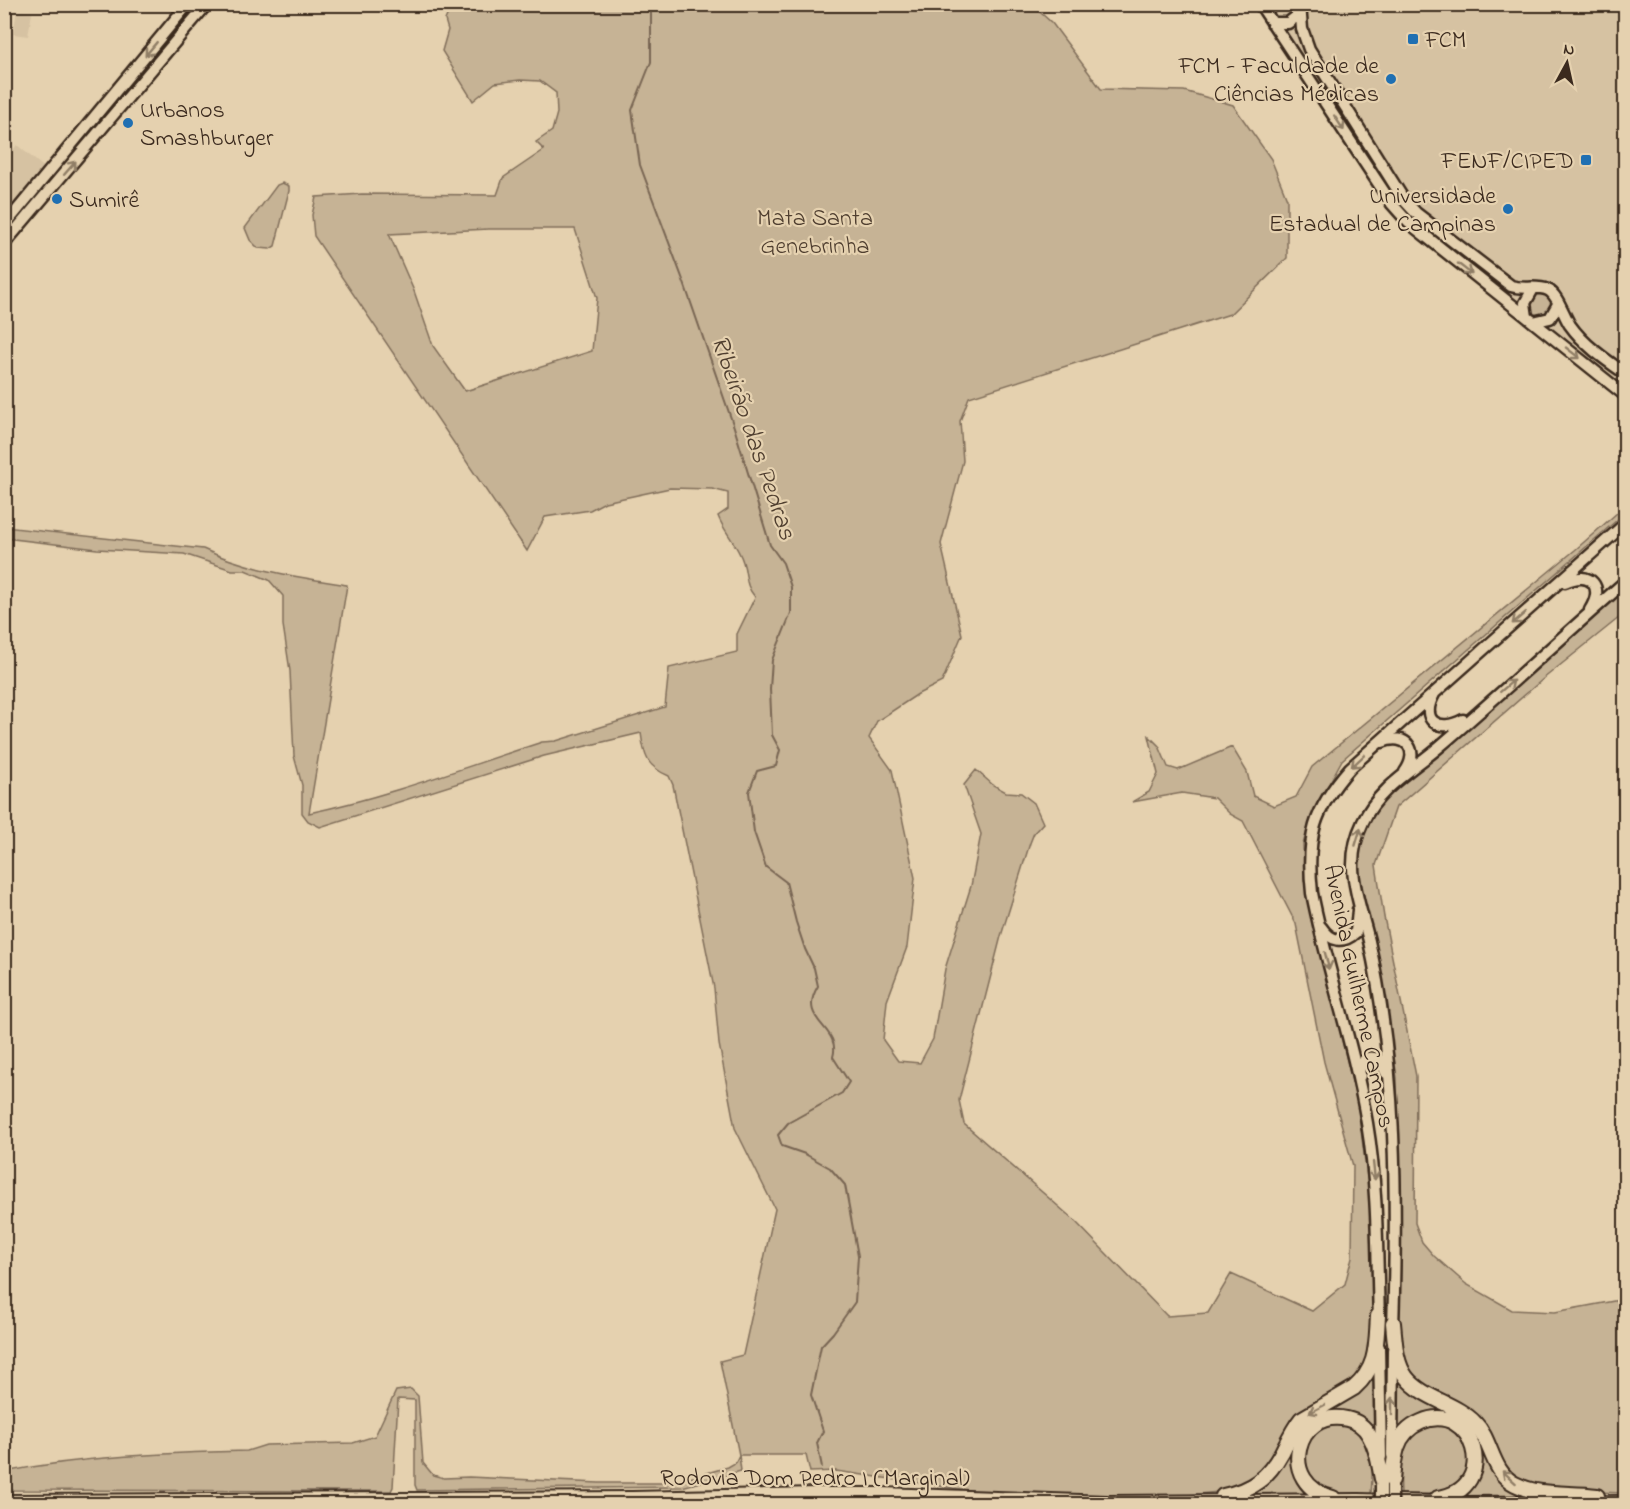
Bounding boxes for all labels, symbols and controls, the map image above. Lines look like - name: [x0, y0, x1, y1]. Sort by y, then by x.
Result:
- place label: FCM: [1424, 24, 1466, 59]
- marker: FCM: [1406, 32, 1420, 46]
- north arrow: [1537, 33, 1597, 93]
- text: N: [1562, 37, 1576, 63]
- one-way arrow: [144, 41, 157, 57]
- place label: FCM - Faculdade de Ciências Médicas: [1178, 50, 1379, 113]
- marker: FCM - Faculdade de Ciências Médicas: [1384, 72, 1398, 86]
- place label: Urbanos Smashburger: [140, 94, 274, 157]
- one-way arrow: [1332, 115, 1345, 132]
- marker: Urbanos Smashburger: [121, 116, 135, 130]
- place label: FENF/CIPED: [1440, 145, 1574, 180]
- marker: FENF/CIPED: [1579, 153, 1593, 167]
- one-way arrow: [63, 160, 76, 176]
- place label: Universidade Estadual de Campinas: [1269, 180, 1496, 243]
- place label: Sumirê: [69, 184, 139, 219]
- marker: Sumirê: [50, 192, 64, 206]
- park label: Mata Santa Genebrinha: [757, 202, 873, 265]
- marker: Universidade Estadual de Campinas: [1501, 202, 1515, 216]
- one-way arrow: [1457, 263, 1473, 276]
- water label: Ribeirão das Pedras: [699, 331, 805, 546]
- one-way arrow: [1565, 346, 1581, 359]
- one-way arrow: [1512, 611, 1527, 625]
- one-way arrow: [1499, 679, 1514, 693]
- one-way arrow: [1350, 754, 1365, 768]
- one-way arrow: [1353, 828, 1364, 847]
- street label: Avenida Guilherme Campos: [1313, 861, 1403, 1132]
- one-way arrow: [1322, 951, 1334, 970]
- one-way arrow: [1368, 1161, 1379, 1181]
- one-way arrow: [1386, 1396, 1398, 1416]
- one-way arrow: [1309, 1403, 1327, 1415]
- street label: Rodovia Dom Pedro I (Marginal): [660, 1462, 970, 1497]
- one-way arrow: [1501, 1470, 1516, 1484]

